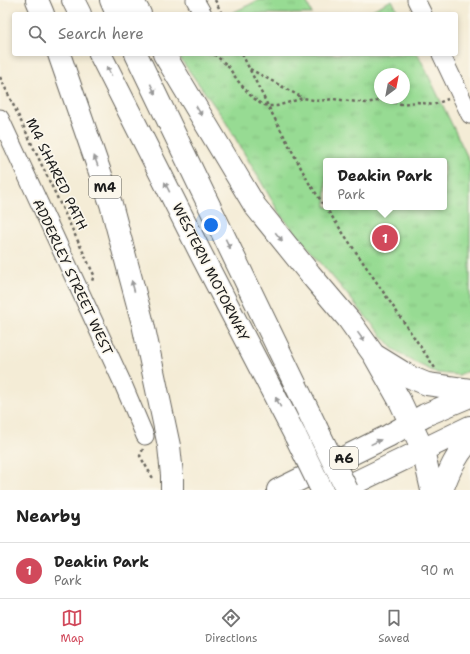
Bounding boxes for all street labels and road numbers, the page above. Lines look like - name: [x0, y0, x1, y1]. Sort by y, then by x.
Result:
- street label: M4 SHARED PATH: [22, 115, 92, 233]
- road number: M4: [89, 176, 121, 198]
- street label: ADDERLEY STREET WEST: [29, 196, 117, 358]
- street label: WESTERN MOTORWAY: [168, 200, 254, 345]
- road number: A6: [330, 447, 358, 469]

